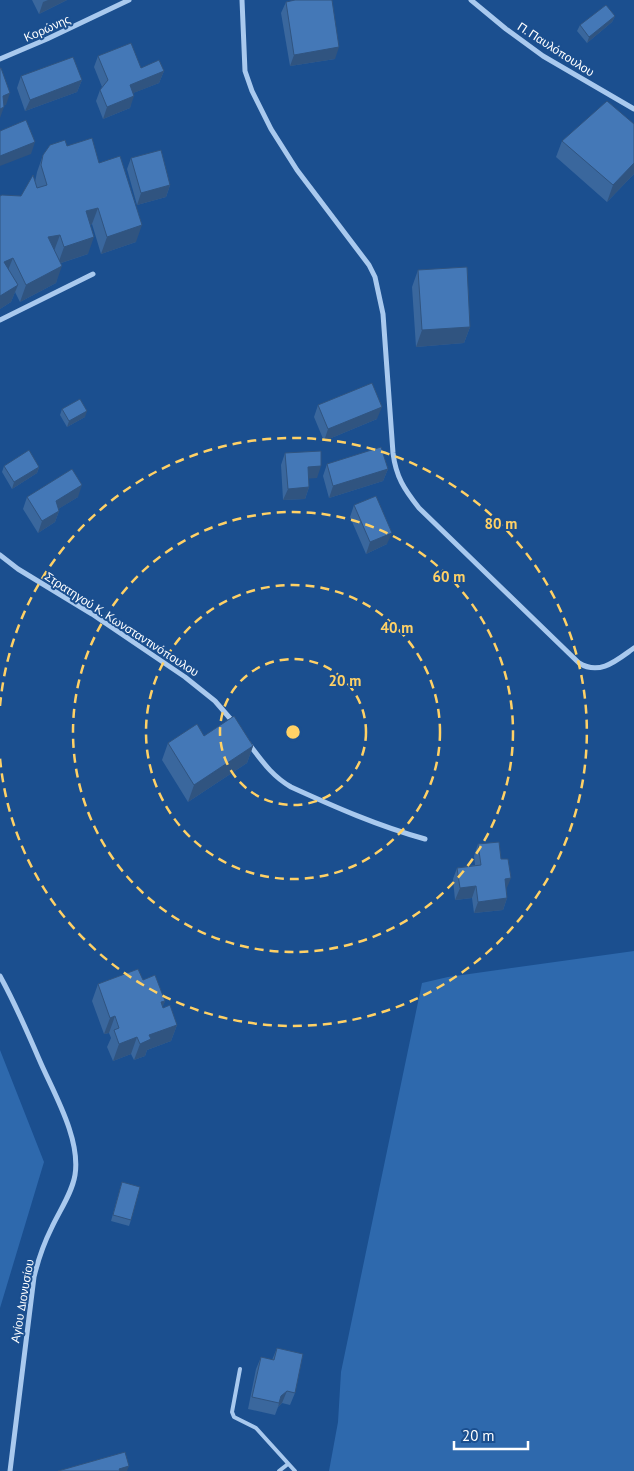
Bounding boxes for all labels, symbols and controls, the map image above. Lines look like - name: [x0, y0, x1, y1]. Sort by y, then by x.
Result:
- street label: Κορώνης: [21, 11, 73, 45]
- street label: Π. Παυλόπουλου: [515, 19, 597, 79]
- text: 80 m: [485, 514, 517, 533]
- text: 60 m: [433, 567, 465, 586]
- street label: Στρατηγού Κ. Κωνσταντινόπουλου: [42, 569, 202, 679]
- text: 40 m: [381, 618, 413, 637]
- text: 20 m: [329, 671, 361, 690]
- centre of rings: [284, 723, 302, 741]
- street label: Αγίου Διονυσίου: [7, 1258, 37, 1344]
- scale bar: [454, 1418, 528, 1450]
- text: 20 m: [462, 1426, 495, 1445]

